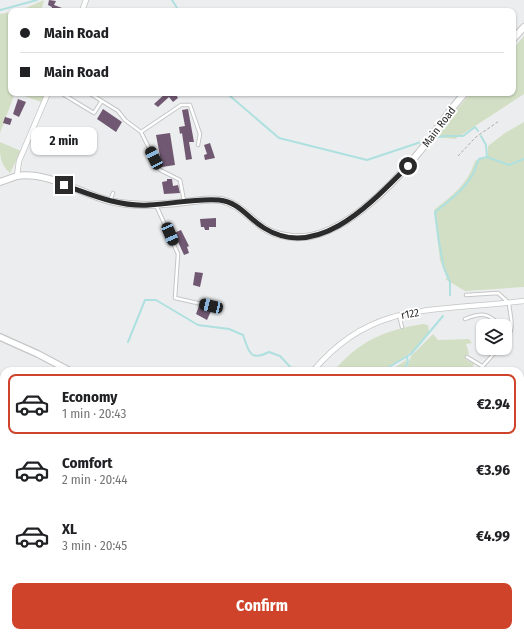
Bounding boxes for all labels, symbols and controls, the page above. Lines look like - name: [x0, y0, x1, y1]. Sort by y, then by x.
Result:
- text: Main Road: [44, 24, 109, 42]
- text: Main Road: [44, 63, 109, 81]
- street label: Main Road: [420, 104, 458, 150]
- callout: 2 min: [31, 127, 97, 155]
- text: 2 min: [50, 133, 78, 148]
- car: [143, 145, 165, 171]
- route start: [399, 157, 417, 175]
- route end: [55, 176, 73, 194]
- car: [160, 221, 180, 247]
- car: [198, 297, 224, 315]
- street label: r122: [400, 306, 420, 322]
- map controls: [476, 319, 512, 355]
- button: layers: [476, 319, 512, 355]
- icon: car: [14, 386, 50, 422]
- text: Economy: [62, 388, 117, 406]
- text: €2.94: [477, 395, 510, 413]
- text: 1 min · 20:43: [62, 406, 126, 421]
- icon: car: [14, 452, 50, 488]
- text: Comfort: [62, 454, 113, 472]
- text: €3.96: [476, 461, 510, 479]
- text: 2 min · 20:44: [62, 472, 128, 487]
- icon: car: [14, 518, 50, 554]
- text: XL: [62, 520, 77, 538]
- text: €4.99: [476, 527, 510, 545]
- text: 3 min · 20:45: [62, 538, 127, 553]
- button: Confirm: [12, 583, 512, 629]

